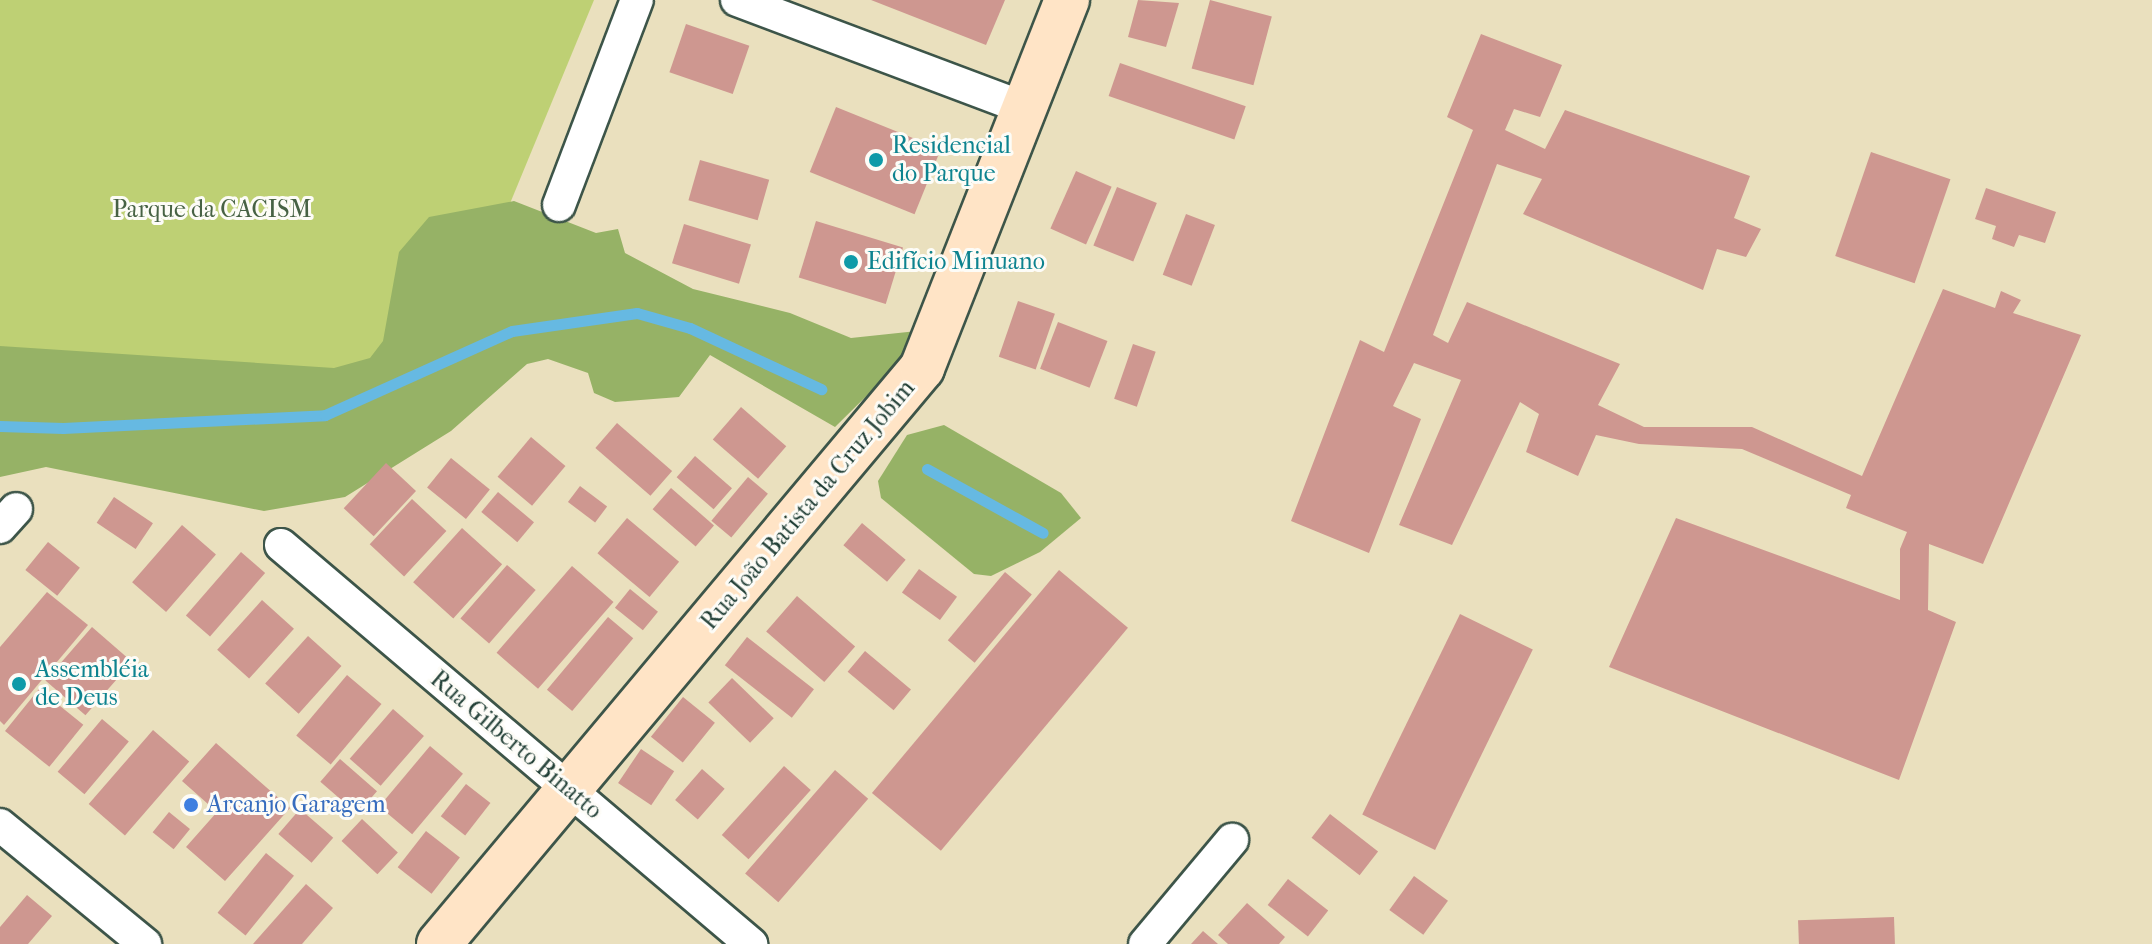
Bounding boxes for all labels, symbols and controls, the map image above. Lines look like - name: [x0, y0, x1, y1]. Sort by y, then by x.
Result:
- place label: Residencial do Parque: [892, 132, 1011, 188]
- marker: Residencial do Parque: [867, 151, 885, 169]
- park label: Parque da CACISM: [113, 196, 311, 224]
- place label: Edifício Minuano: [867, 248, 1045, 276]
- marker: Edifício Minuano: [842, 253, 860, 271]
- street label: Rua João Batista da Cruz Jobim: [695, 374, 921, 636]
- place label: Assembléia de Deus: [35, 656, 149, 712]
- street label: Rua Gilberto Binatto: [424, 665, 608, 825]
- marker: Assembléia de Deus: [10, 675, 28, 693]
- place label: Arcanjo Garagem: [207, 791, 386, 819]
- marker: Arcanjo Garagem: [182, 796, 200, 814]

